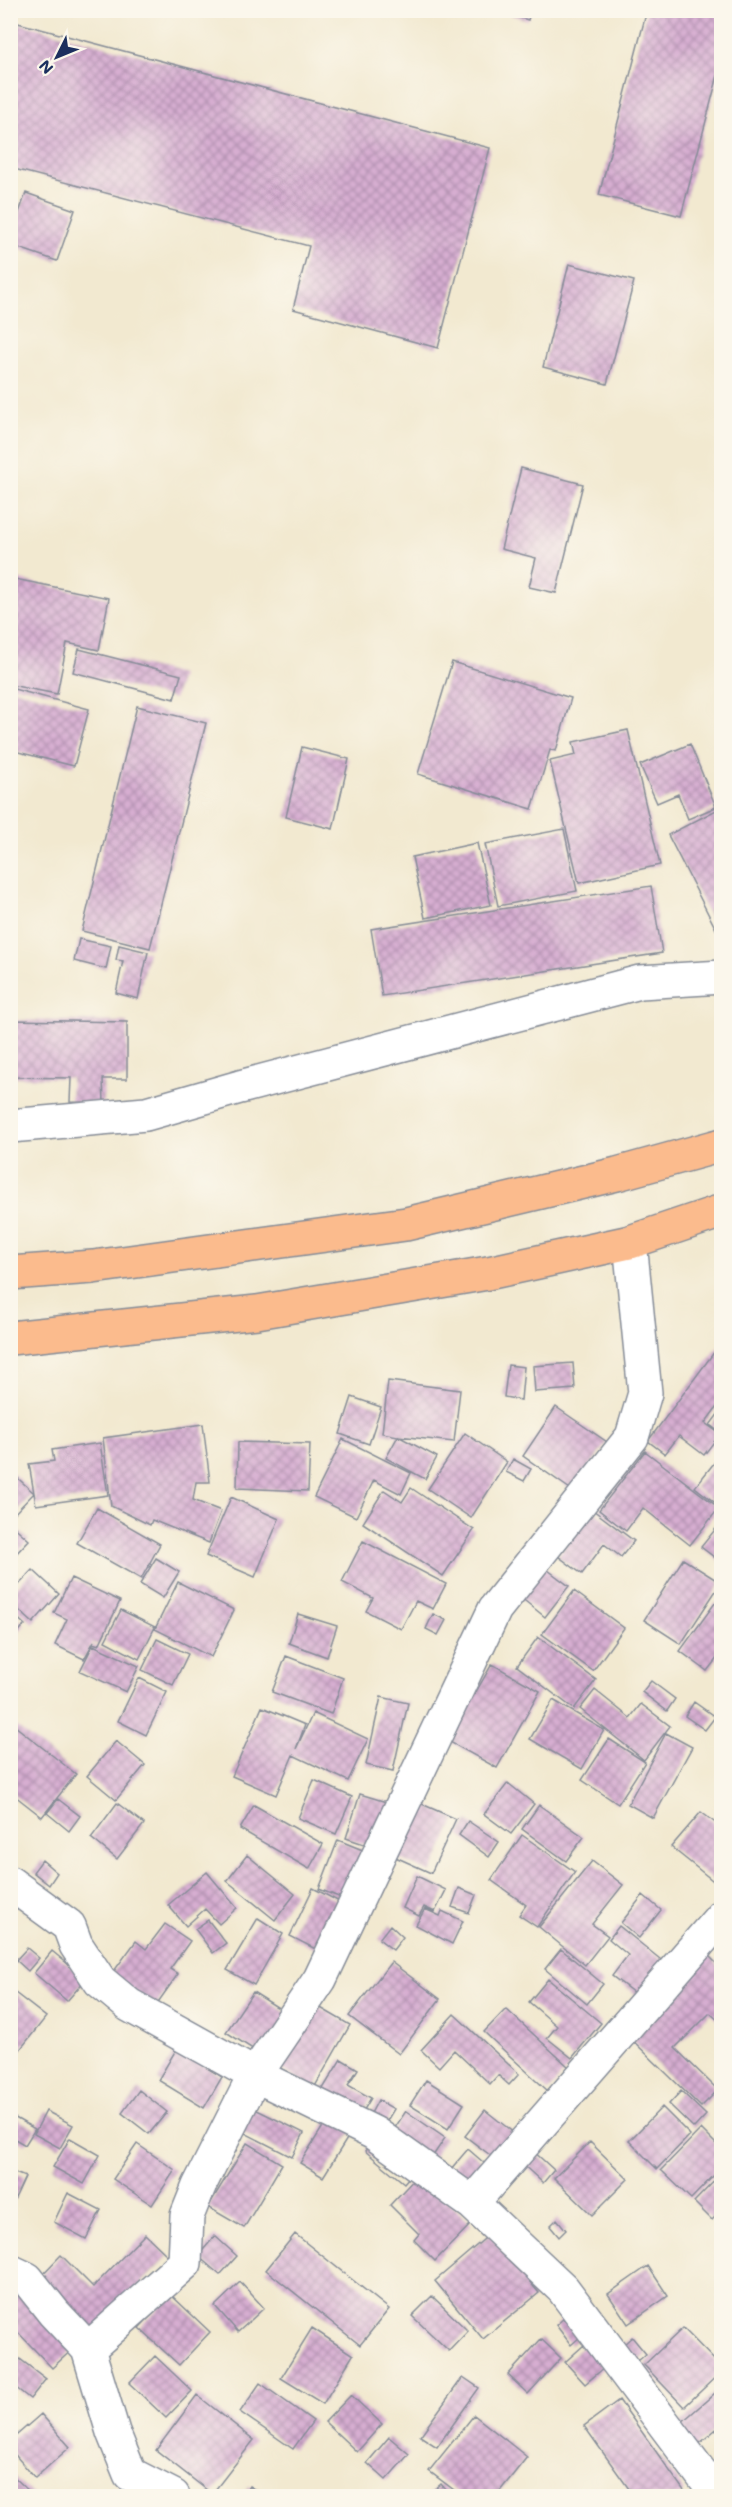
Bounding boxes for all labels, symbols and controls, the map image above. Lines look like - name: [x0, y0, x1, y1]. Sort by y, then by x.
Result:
- north arrow: [27, 27, 87, 87]
- text: N: [34, 56, 57, 79]

